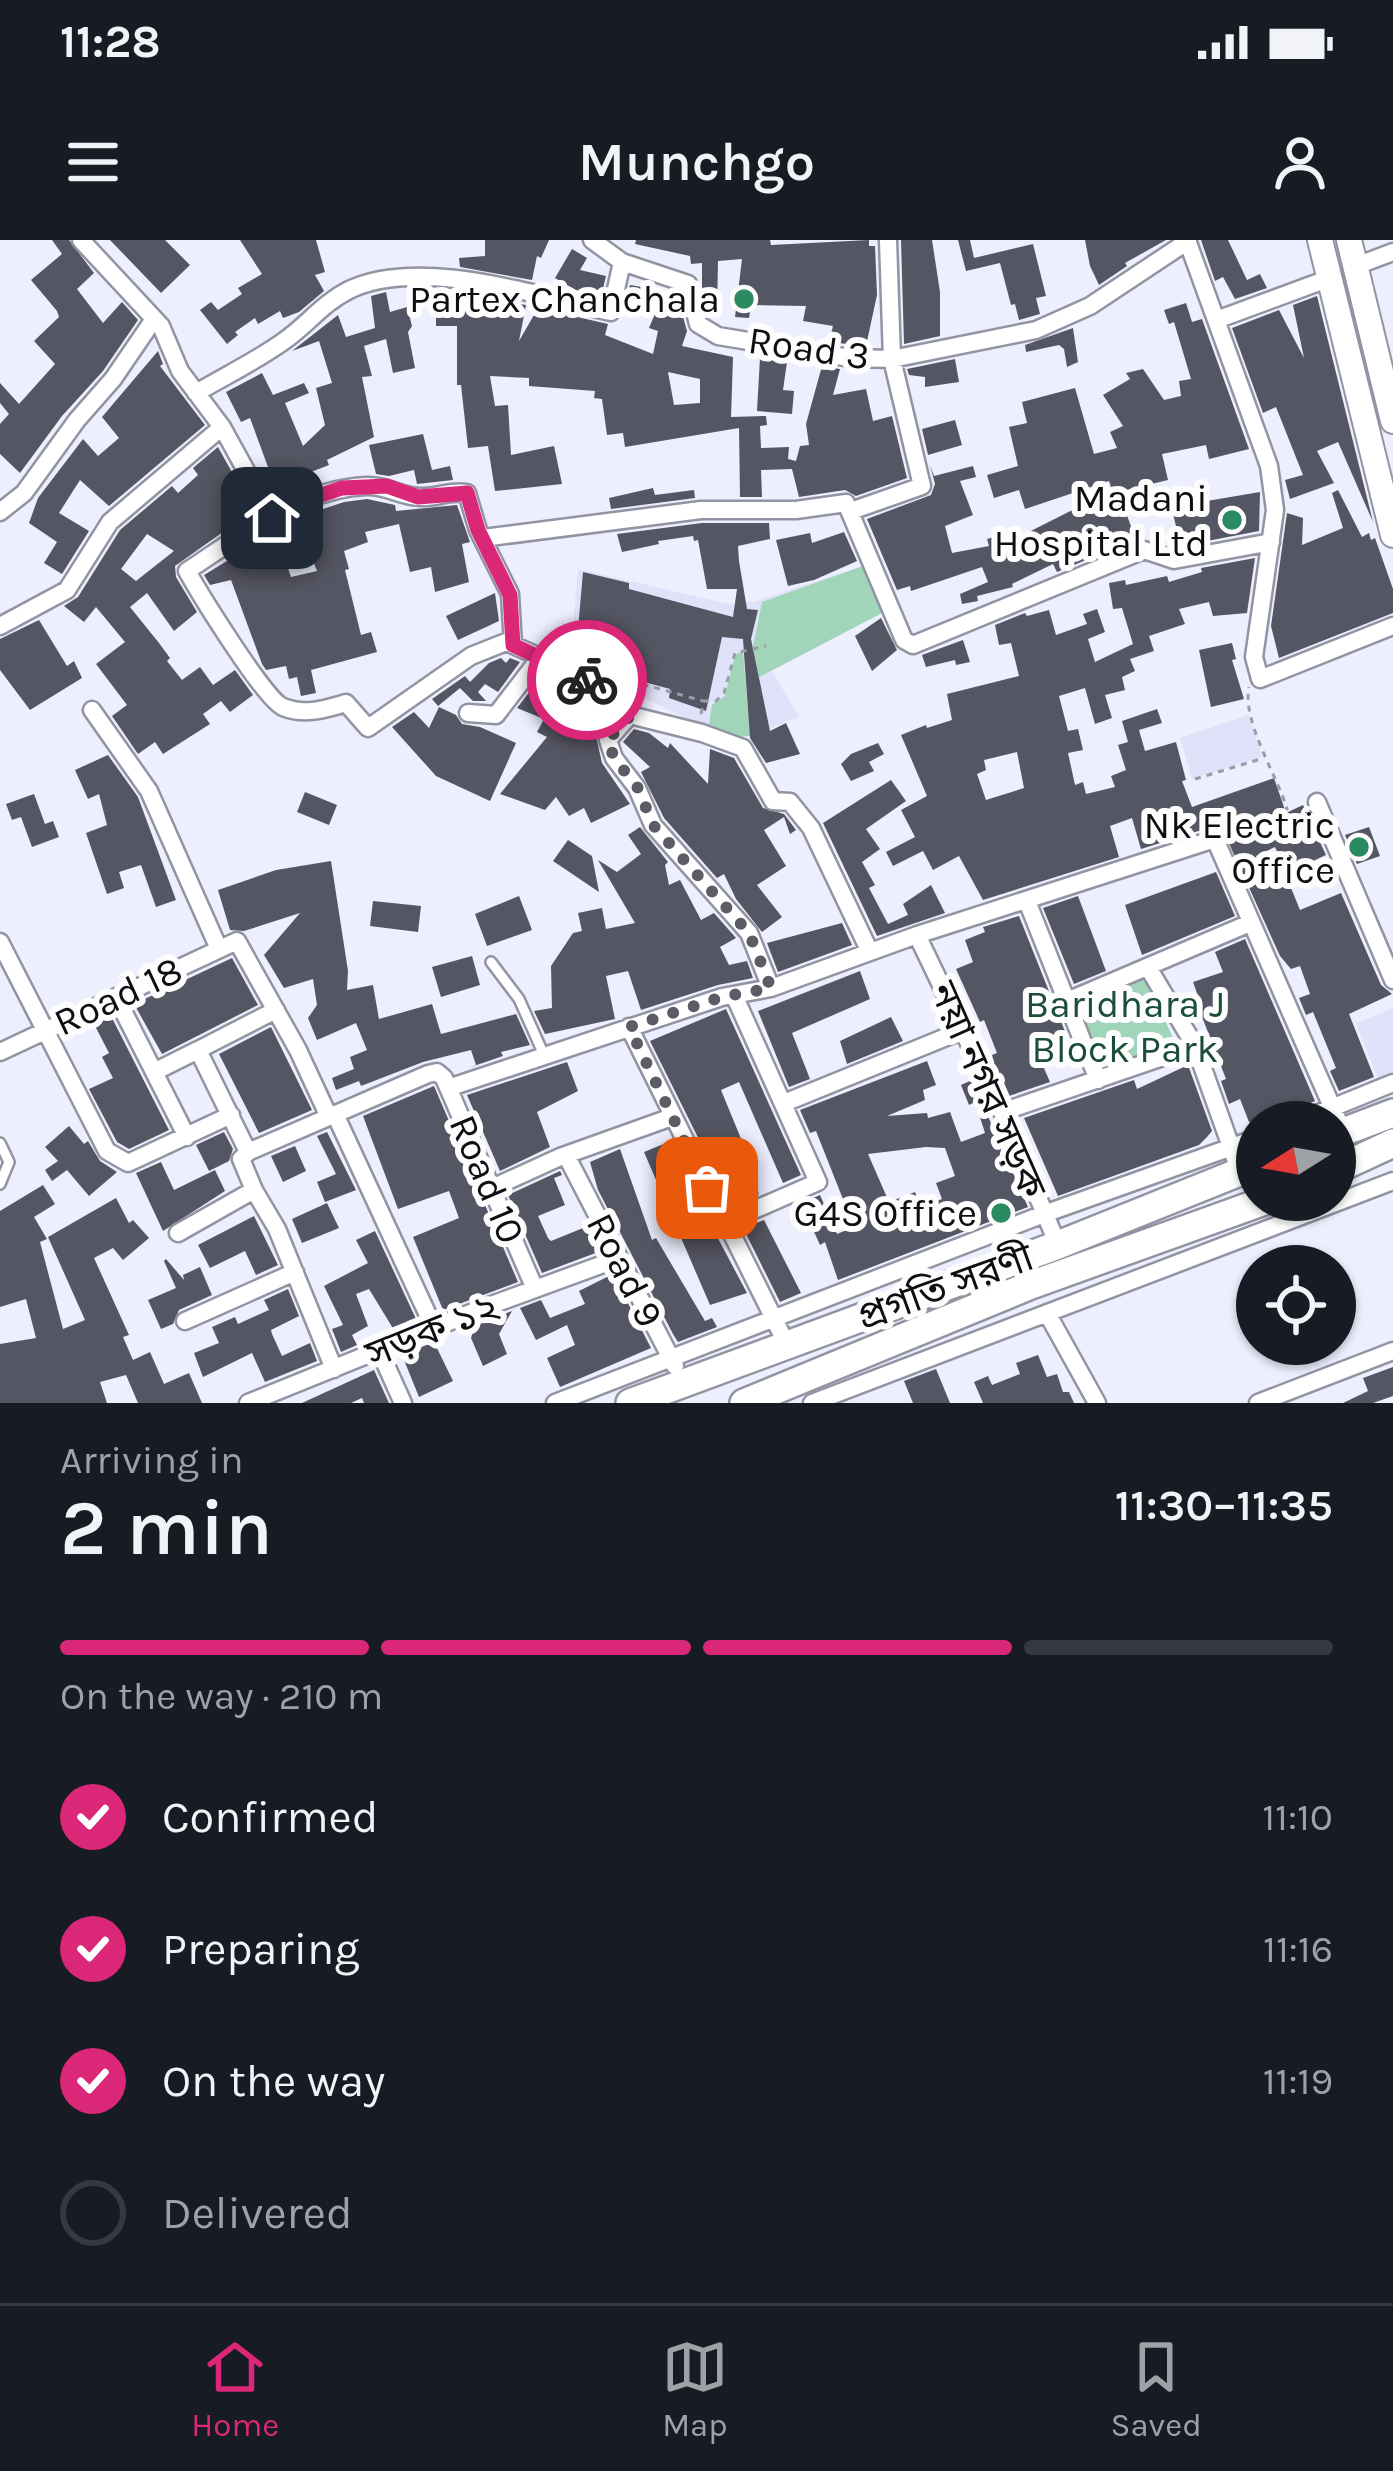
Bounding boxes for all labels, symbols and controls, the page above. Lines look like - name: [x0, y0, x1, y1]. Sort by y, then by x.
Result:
- text: 11:28: [60, 16, 161, 68]
- icon: menu: [60, 129, 126, 195]
- icon: person: [1267, 129, 1333, 195]
- text: Munchgo: [578, 130, 815, 194]
- place label: Partex Chanchala: [409, 276, 720, 322]
- marker: Partex Chanchala: [731, 286, 757, 312]
- street label: Road 3: [745, 317, 873, 379]
- pin: [221, 467, 323, 569]
- place label: Madani Hospital Ltd: [993, 475, 1208, 566]
- icon: home: [239, 485, 305, 551]
- marker: Madani Hospital Ltd: [1219, 507, 1245, 533]
- courier: [527, 620, 647, 740]
- icon: bike: [554, 647, 620, 713]
- place label: Nk Electric Office: [1144, 802, 1335, 893]
- marker: Nk Electric Office: [1346, 834, 1372, 860]
- street label: Road 18: [47, 946, 189, 1046]
- street label: নয়া নগর সড়ক: [919, 974, 1056, 1206]
- park label: Baridhara J Block Park: [1025, 981, 1225, 1072]
- north arrow: [1236, 1101, 1356, 1221]
- map controls: [1236, 1101, 1356, 1365]
- street label: Road 10: [439, 1108, 535, 1250]
- pin: [656, 1137, 758, 1239]
- icon: bag: [674, 1155, 740, 1221]
- place label: G4S Office: [794, 1190, 977, 1236]
- marker: G4S Office: [988, 1200, 1014, 1226]
- street label: Road 9: [577, 1205, 673, 1335]
- street label: প্রগতি সরণী: [851, 1234, 1040, 1340]
- button: locate: [1236, 1245, 1356, 1365]
- street label: সড়ক ১২: [358, 1283, 505, 1378]
- text: Arriving in: [60, 1437, 243, 1483]
- text: 11:30–11:35: [1115, 1479, 1333, 1531]
- text: 2 min: [60, 1482, 273, 1574]
- text: On the way · 210 m: [60, 1673, 383, 1719]
- icon: check: [60, 1784, 126, 1850]
- text: Confirmed: [162, 1791, 378, 1843]
- text: 11:10: [1262, 1794, 1333, 1840]
- icon: check: [60, 1916, 126, 1982]
- text: Preparing: [162, 1923, 360, 1975]
- text: 11:16: [1263, 1926, 1333, 1972]
- icon: check: [60, 2048, 126, 2114]
- text: On the way: [162, 2055, 385, 2107]
- text: 11:19: [1263, 2058, 1333, 2104]
- text: Delivered: [162, 2187, 353, 2239]
- tab: Home: [191, 2334, 279, 2444]
- tab: Map: [662, 2334, 728, 2444]
- tab: Saved: [1110, 2334, 1202, 2444]

